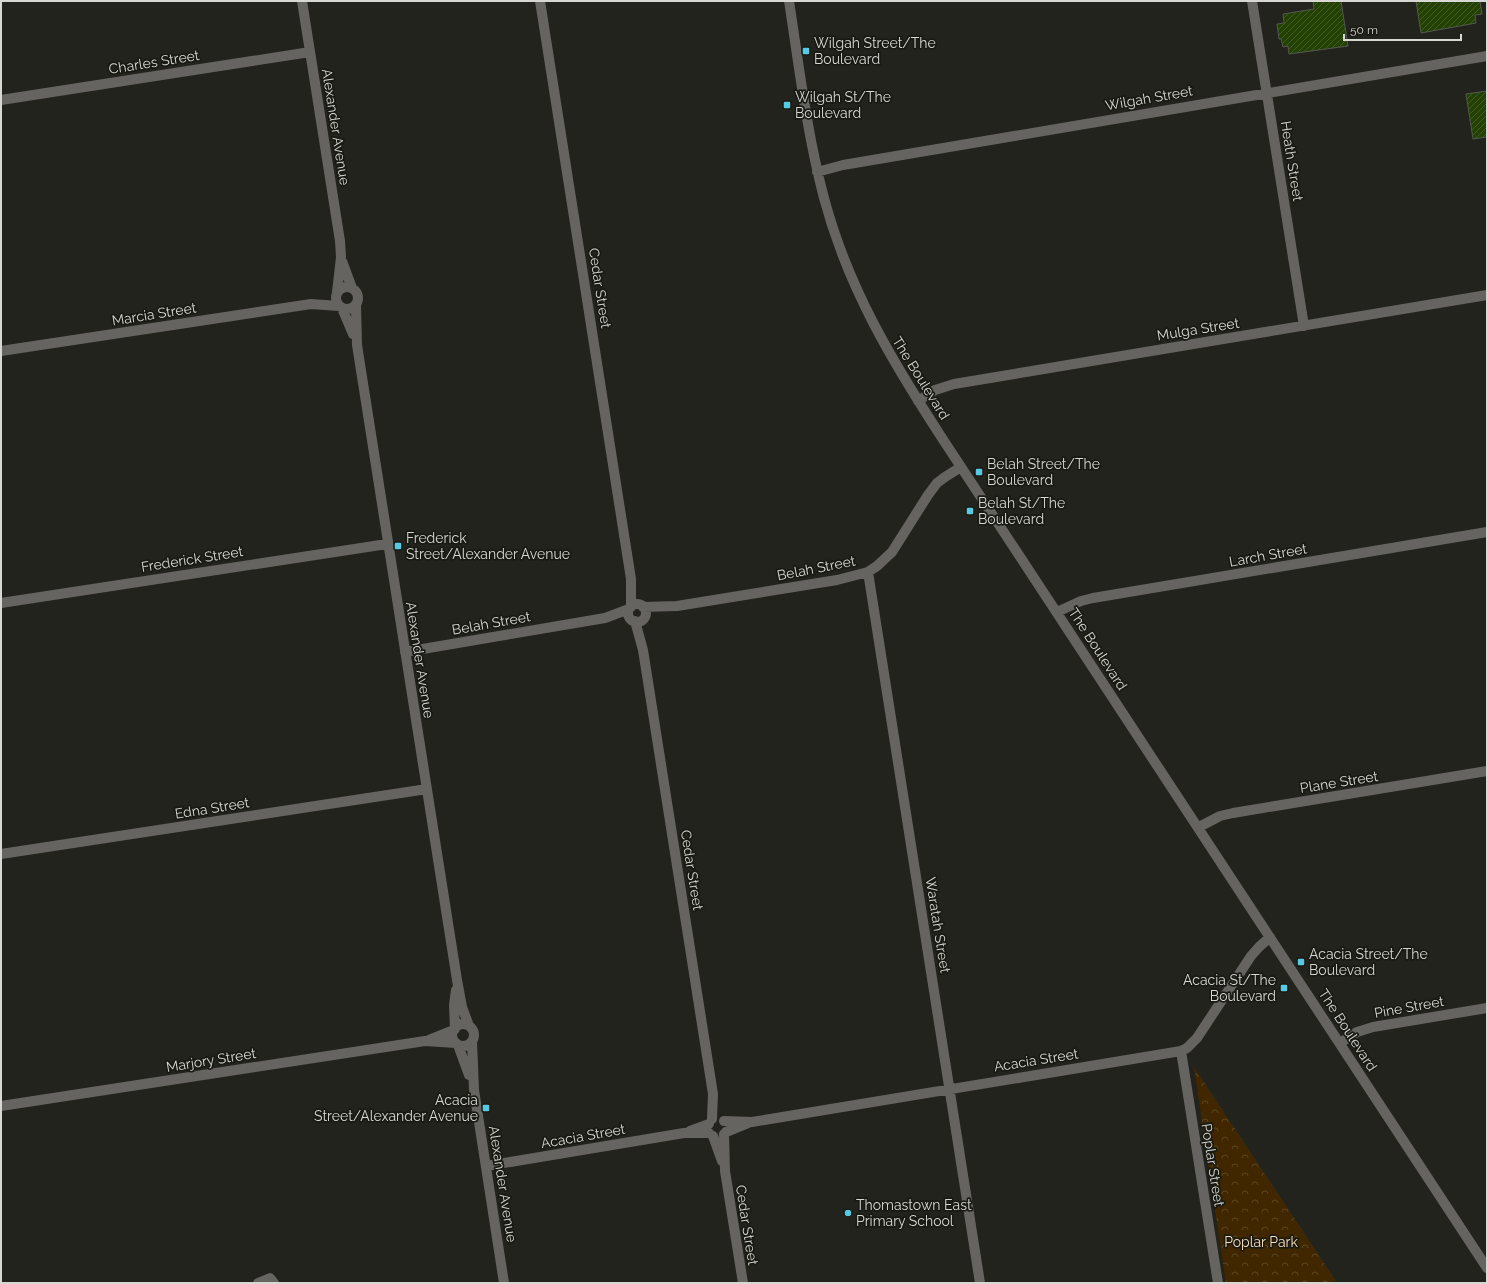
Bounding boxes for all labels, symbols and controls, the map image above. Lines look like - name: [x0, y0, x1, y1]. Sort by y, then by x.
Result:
- scale bar: [1344, 16, 1461, 42]
- text: 50 m: [1350, 23, 1378, 37]
- place label: Wilgah Street/The Boulevard: [814, 35, 936, 67]
- marker: Wilgah Street/The Boulevard: [801, 46, 811, 56]
- street label: Charles Street: [108, 47, 201, 77]
- street label: Alexander Avenue: [319, 68, 353, 186]
- street label: Wilgah Street: [1104, 82, 1194, 114]
- place label: Wilgah St/The Boulevard: [795, 89, 891, 121]
- marker: Wilgah St/The Boulevard: [782, 100, 792, 110]
- street label: Heath Street: [1278, 120, 1306, 203]
- street label: Cedar Street: [586, 247, 614, 330]
- street label: Marcia Street: [111, 299, 198, 329]
- street label: Mulga Street: [1156, 315, 1241, 343]
- street label: The Boulevard: [889, 334, 953, 422]
- place label: Belah Street/The Boulevard: [987, 456, 1100, 488]
- marker: Belah Street/The Boulevard: [974, 467, 984, 477]
- place label: Belah St/The Boulevard: [978, 495, 1065, 527]
- marker: Belah St/The Boulevard: [965, 506, 975, 516]
- place label: Frederick Street/Alexander Avenue: [406, 530, 570, 562]
- street label: Larch Street: [1228, 540, 1308, 570]
- marker: Frederick Street/Alexander Avenue: [393, 541, 403, 551]
- street label: Frederick Street: [140, 543, 244, 575]
- street label: Belah Street: [775, 553, 857, 583]
- street label: Alexander Avenue: [403, 601, 437, 719]
- street label: The Boulevard: [1066, 605, 1130, 693]
- street label: Belah Street: [450, 608, 532, 638]
- street label: Plane Street: [1299, 768, 1380, 796]
- street label: Edna Street: [174, 794, 251, 822]
- street label: Cedar Street: [678, 829, 706, 912]
- street label: Waratah Street: [923, 876, 954, 974]
- place label: Acacia Street/The Boulevard: [1309, 946, 1428, 978]
- marker: Acacia Street/The Boulevard: [1296, 957, 1306, 967]
- place label: Acacia St/The Boulevard: [1183, 972, 1276, 1004]
- marker: Acacia St/The Boulevard: [1279, 983, 1289, 993]
- street label: The Boulevard: [1316, 986, 1380, 1074]
- street label: Pine Street: [1373, 993, 1445, 1021]
- street label: Marjory Street: [165, 1045, 257, 1075]
- street label: Acacia Street: [993, 1045, 1080, 1075]
- place label: Acacia Street/Alexander Avenue: [314, 1092, 478, 1124]
- marker: Acacia Street/Alexander Avenue: [481, 1103, 491, 1113]
- street label: Acacia Street: [540, 1121, 627, 1151]
- street label: Poplar Street: [1199, 1122, 1228, 1208]
- street label: Alexander Avenue: [486, 1125, 520, 1243]
- street label: Cedar Street: [733, 1184, 761, 1267]
- place label: Thomastown East Primary School: [856, 1197, 972, 1229]
- marker: Thomastown East Primary School: [843, 1208, 853, 1218]
- park label: Poplar Park: [1224, 1234, 1298, 1250]

